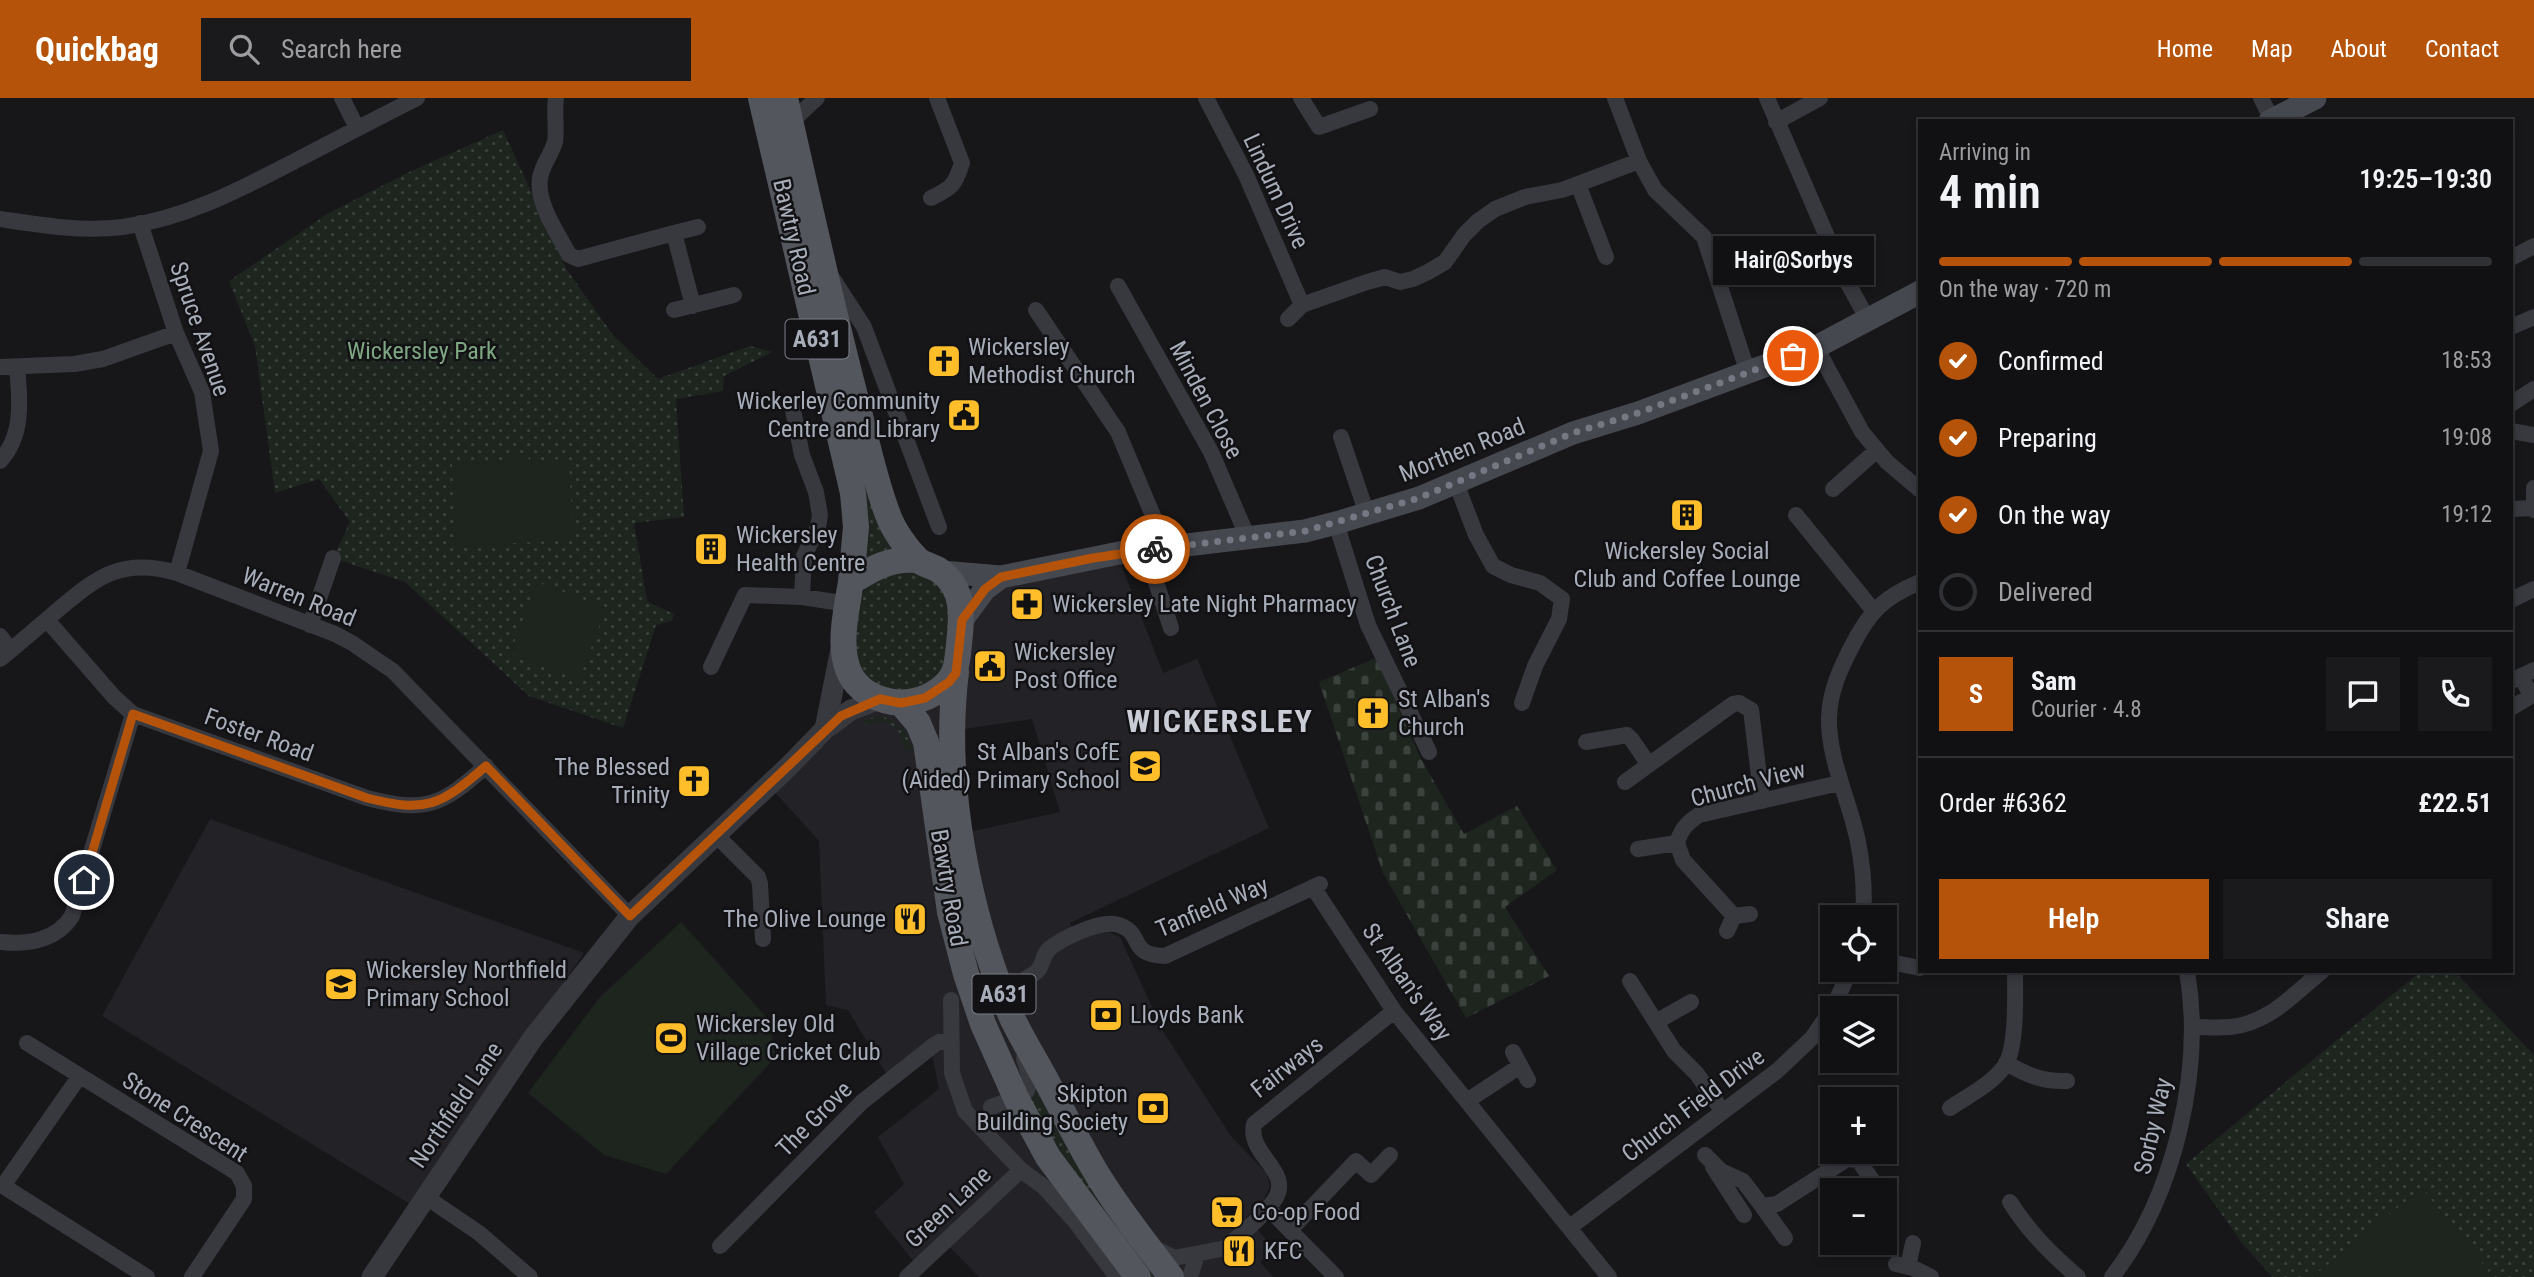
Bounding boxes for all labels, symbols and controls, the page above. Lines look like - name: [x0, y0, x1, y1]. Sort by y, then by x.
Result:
- search box: [201, 18, 691, 81]
- text: Quickbag: [35, 30, 159, 69]
- icon: search: [225, 30, 263, 68]
- text: Search here: [281, 34, 402, 64]
- text: Home: [2157, 35, 2213, 63]
- text: Map: [2251, 35, 2293, 63]
- text: About: [2331, 35, 2387, 63]
- text: Contact: [2425, 35, 2499, 63]
- street label: Lindum Drive: [1237, 129, 1315, 253]
- text: Arriving in: [1939, 139, 2031, 166]
- text: 19:25–19:30: [2359, 164, 2492, 194]
- text: 4 min: [1939, 165, 2041, 219]
- street label: Bawtry Road: [767, 176, 821, 298]
- callout: Hair@Sorbys: [1713, 237, 1874, 286]
- text: Hair@Sorbys: [1734, 247, 1853, 274]
- street label: Spruce Avenue: [164, 258, 236, 400]
- text: On the way · 720 m: [1939, 276, 2111, 303]
- road number: A631: [786, 320, 848, 358]
- pin: [1763, 326, 1823, 386]
- place label: Wickersley Methodist Church: [968, 333, 1136, 389]
- park label: Wickersley Park: [347, 337, 497, 365]
- street label: Minden Close: [1163, 337, 1249, 463]
- icon: bag: [1774, 337, 1812, 375]
- church icon: Wickersley Methodist Church: [925, 342, 963, 380]
- icon: check: [1939, 342, 1977, 380]
- text: Confirmed: [1998, 346, 2104, 376]
- text: 18:53: [2441, 347, 2492, 374]
- place label: Wickerley Community Centre and Library: [736, 387, 940, 443]
- public building icon: Wickerley Community Centre and Library: [945, 396, 983, 434]
- street label: Morthen Road: [1395, 412, 1529, 488]
- icon: check: [1939, 419, 1977, 457]
- text: Preparing: [1998, 423, 2097, 453]
- text: 19:08: [2441, 424, 2492, 451]
- building icon: Wickersley Social Club and Coffee Lounge: [1668, 496, 1706, 534]
- icon: check: [1939, 496, 1977, 534]
- text: On the way: [1998, 500, 2111, 530]
- text: 19:12: [2441, 501, 2492, 528]
- courier: [1120, 514, 1190, 584]
- place label: Wickersley Health Centre: [736, 521, 865, 577]
- building icon: Wickersley Health Centre: [692, 530, 730, 568]
- icon: bike: [1136, 530, 1174, 568]
- place label: Wickersley Social Club and Coffee Lounge: [1574, 537, 1800, 593]
- street label: Church Lane: [1359, 551, 1427, 671]
- street label: Warren Road: [238, 561, 360, 633]
- text: Delivered: [1998, 577, 2093, 607]
- pharmacy icon: Wickersley Late Night Pharmacy: [1008, 585, 1046, 623]
- place label: Wickersley Late Night Pharmacy: [1052, 590, 1357, 618]
- place label: Wickersley Post Office: [1014, 638, 1117, 694]
- public building icon: Wickersley Post Office: [971, 647, 1009, 685]
- button: chat: [2326, 657, 2400, 731]
- button: phone: [2418, 657, 2492, 731]
- text: Sam: [2031, 666, 2077, 696]
- text: S: [1969, 679, 1983, 709]
- place label: St Alban's Church: [1398, 685, 1490, 741]
- church icon: St Alban's Church: [1354, 694, 1392, 732]
- text: Courier · 4.8: [2031, 696, 2142, 723]
- street label: Foster Road: [201, 702, 317, 768]
- district label: WICKERSLEY: [1126, 702, 1314, 740]
- place label: St Alban's CofE (Aided) Primary School: [901, 738, 1120, 794]
- school or university icon: St Alban's CofE (Aided) Primary School: [1126, 747, 1164, 785]
- place label: The Blessed Trinity: [554, 753, 670, 809]
- street label: Church View: [1687, 755, 1809, 813]
- church icon: The Blessed Trinity: [675, 762, 713, 800]
- text: Order #6362: [1939, 788, 2067, 818]
- text: £22.51: [2418, 788, 2492, 818]
- street label: Bawtry Road: [925, 827, 973, 949]
- pin: [54, 850, 114, 910]
- icon: home: [65, 861, 103, 899]
- street label: Tanfield Way: [1152, 871, 1272, 943]
- button: Help: [1939, 879, 2209, 959]
- button: Share: [2223, 879, 2492, 959]
- restaurant icon: The Olive Lounge: [891, 900, 929, 938]
- place label: The Olive Lounge: [723, 905, 886, 933]
- map controls: [1820, 905, 1897, 1255]
- button: locate: [1820, 905, 1897, 982]
- street label: St Alban's Way: [1356, 918, 1458, 1046]
- place label: Wickersley Northfield Primary School: [366, 956, 567, 1012]
- school or university icon: Wickersley Northfield Primary School: [322, 965, 360, 1003]
- road number: A631: [972, 974, 1036, 1014]
- bank icon: Lloyds Bank: [1087, 996, 1125, 1034]
- button: layers: [1820, 996, 1897, 1073]
- place label: Lloyds Bank: [1130, 1001, 1244, 1029]
- place label: Wickersley Old Village Cricket Club: [696, 1010, 881, 1066]
- sports icon: Wickersley Old Village Cricket Club: [652, 1019, 690, 1057]
- street label: Fairways: [1245, 1030, 1329, 1104]
- street label: Northfield Lane: [404, 1037, 508, 1173]
- street label: Church Field Drive: [1616, 1042, 1770, 1168]
- street label: Stone Crescent: [117, 1066, 253, 1168]
- street label: The Grove: [770, 1075, 858, 1163]
- street label: Sorby Way: [2128, 1075, 2178, 1177]
- place label: Skipton Building Society: [976, 1080, 1128, 1136]
- button: +: [1820, 1087, 1897, 1164]
- bank icon: Skipton Building Society: [1134, 1089, 1172, 1127]
- street label: Green Lane: [899, 1160, 997, 1254]
- button: −: [1820, 1178, 1897, 1255]
- supermarket icon: Co-op Food: [1208, 1193, 1246, 1231]
- place label: Co-op Food: [1252, 1198, 1360, 1226]
- restaurant icon: KFC: [1220, 1232, 1258, 1270]
- place label: KFC: [1264, 1237, 1302, 1265]

